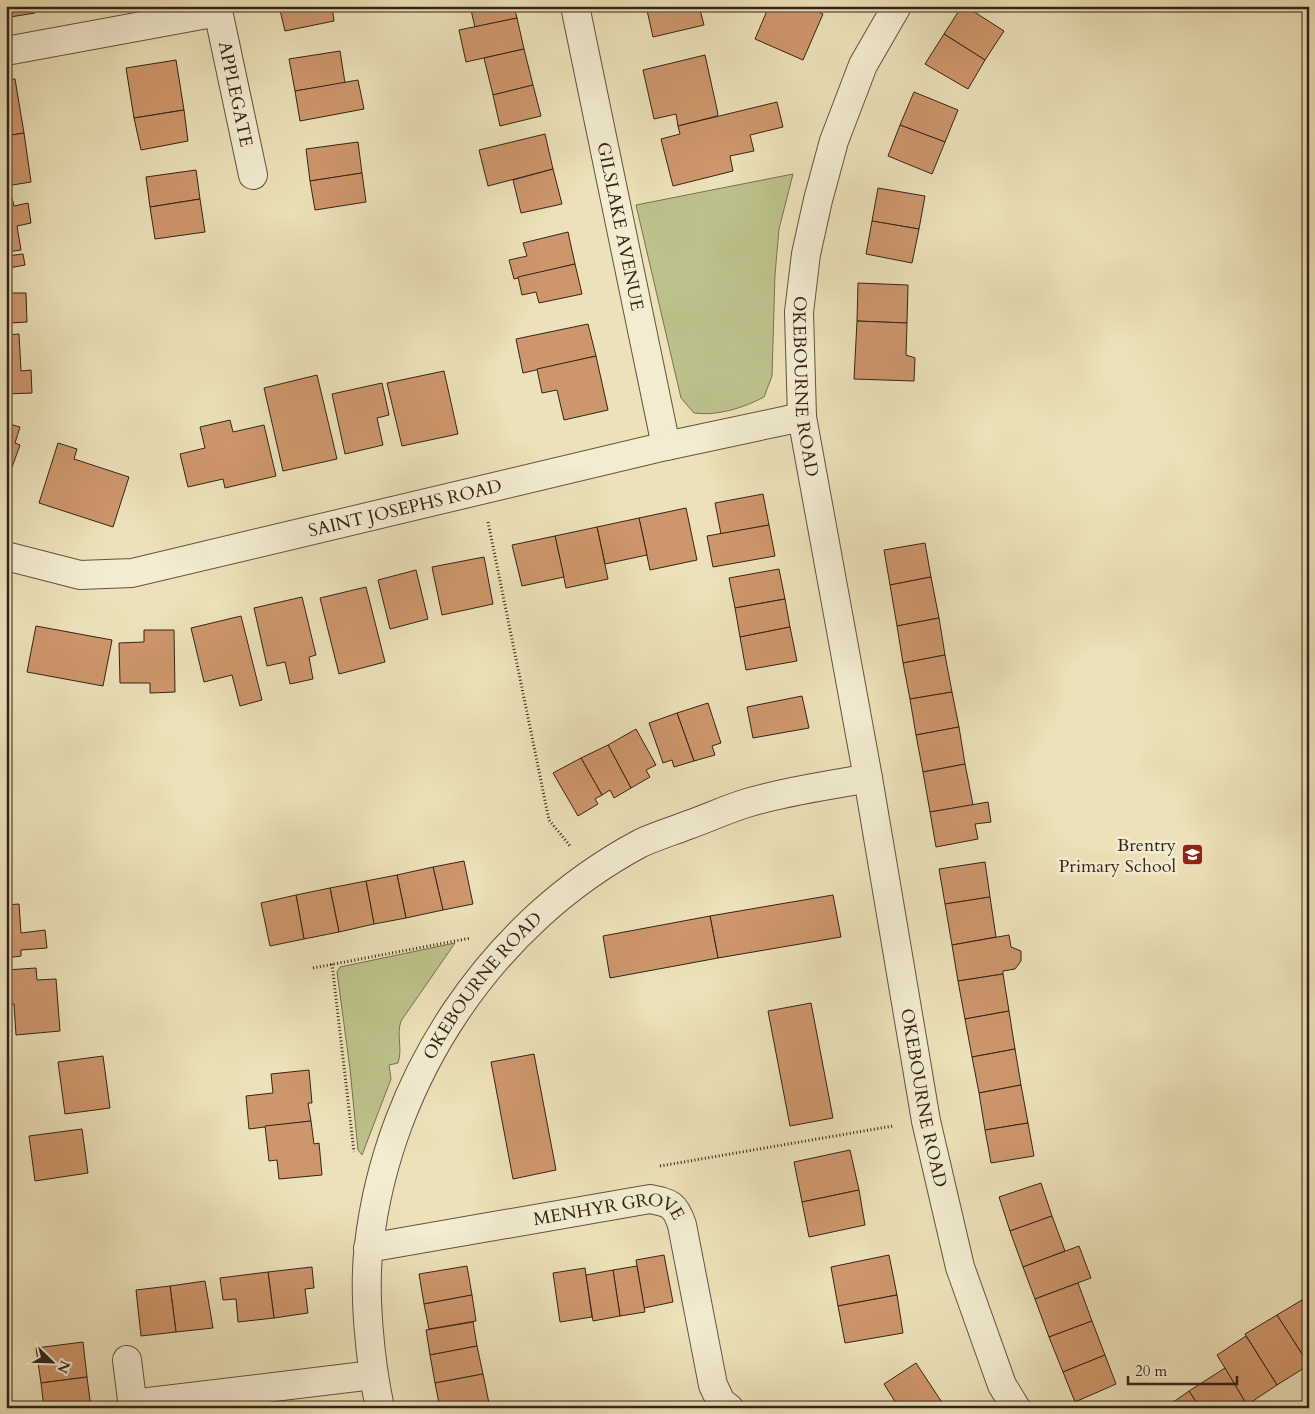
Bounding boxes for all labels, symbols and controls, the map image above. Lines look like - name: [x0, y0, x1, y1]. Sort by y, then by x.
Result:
- street label: APPLEGATE: [212, 39, 259, 149]
- street label: GILSLAKE AVENUE: [591, 140, 650, 313]
- street label: OKEBOURNE ROAD: [786, 294, 825, 479]
- street label: SAINT JOSEPHS ROAD: [306, 473, 504, 543]
- place label: Brentry Primary School: [1059, 833, 1176, 879]
- school or university icon: Brentry Primary School: [1180, 843, 1204, 867]
- street label: OKEBOURNE ROAD: [417, 906, 547, 1064]
- street label: OKEBOURNE ROAD: [895, 1006, 954, 1190]
- street label: MENHYR GROVE: [531, 1186, 691, 1232]
- north arrow: [28, 1336, 78, 1386]
- scale bar: [1128, 1354, 1236, 1386]
- text: N: [52, 1358, 75, 1376]
- text: 20 m: [1135, 1361, 1167, 1381]

